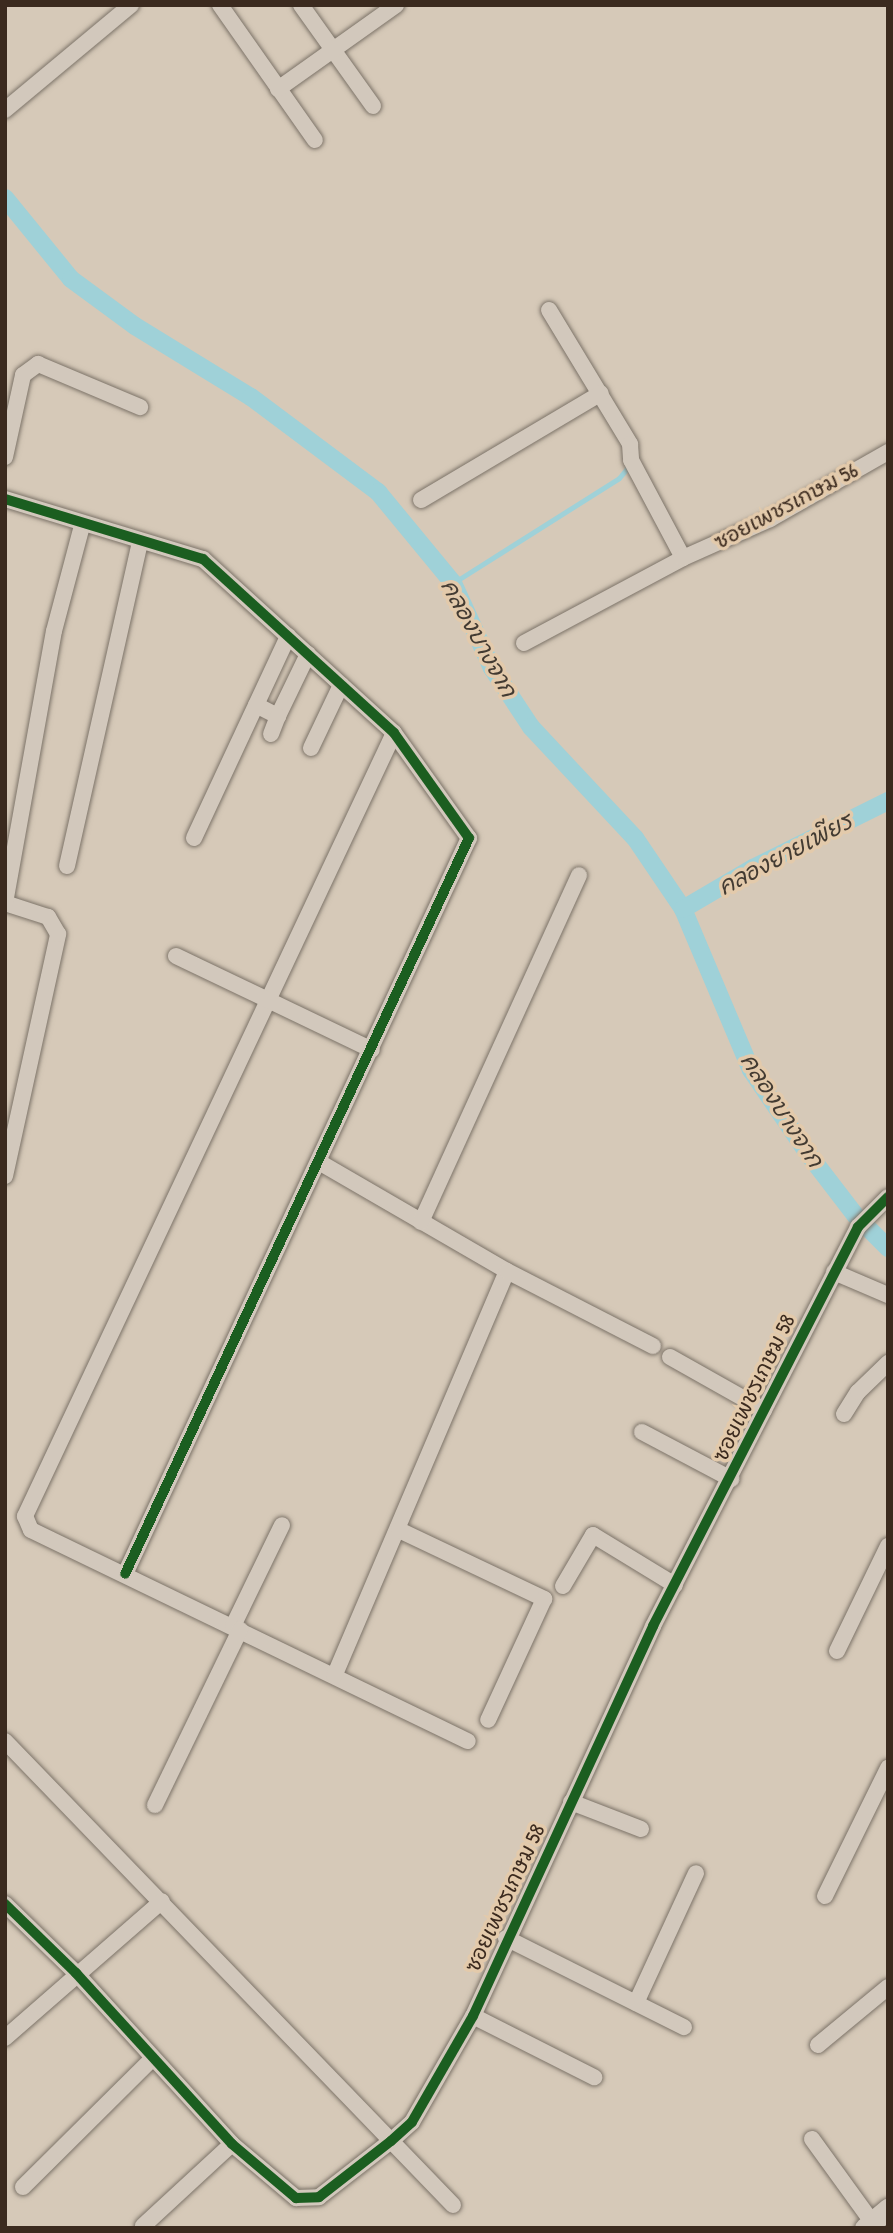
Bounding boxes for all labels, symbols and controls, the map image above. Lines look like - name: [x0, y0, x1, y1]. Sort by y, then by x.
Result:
- street label: ซอยเพชรเกษม 56: [710, 457, 862, 555]
- water label: คลองบางจาก: [435, 574, 523, 702]
- water label: คลองยายเพียร: [713, 807, 857, 901]
- water label: คลองบางจาก: [735, 1048, 829, 1172]
- street label: ซอยเพชรเกษม 58: [708, 1311, 800, 1465]
- street label: ซอยเพชรเกษม 58: [460, 1820, 550, 1976]

